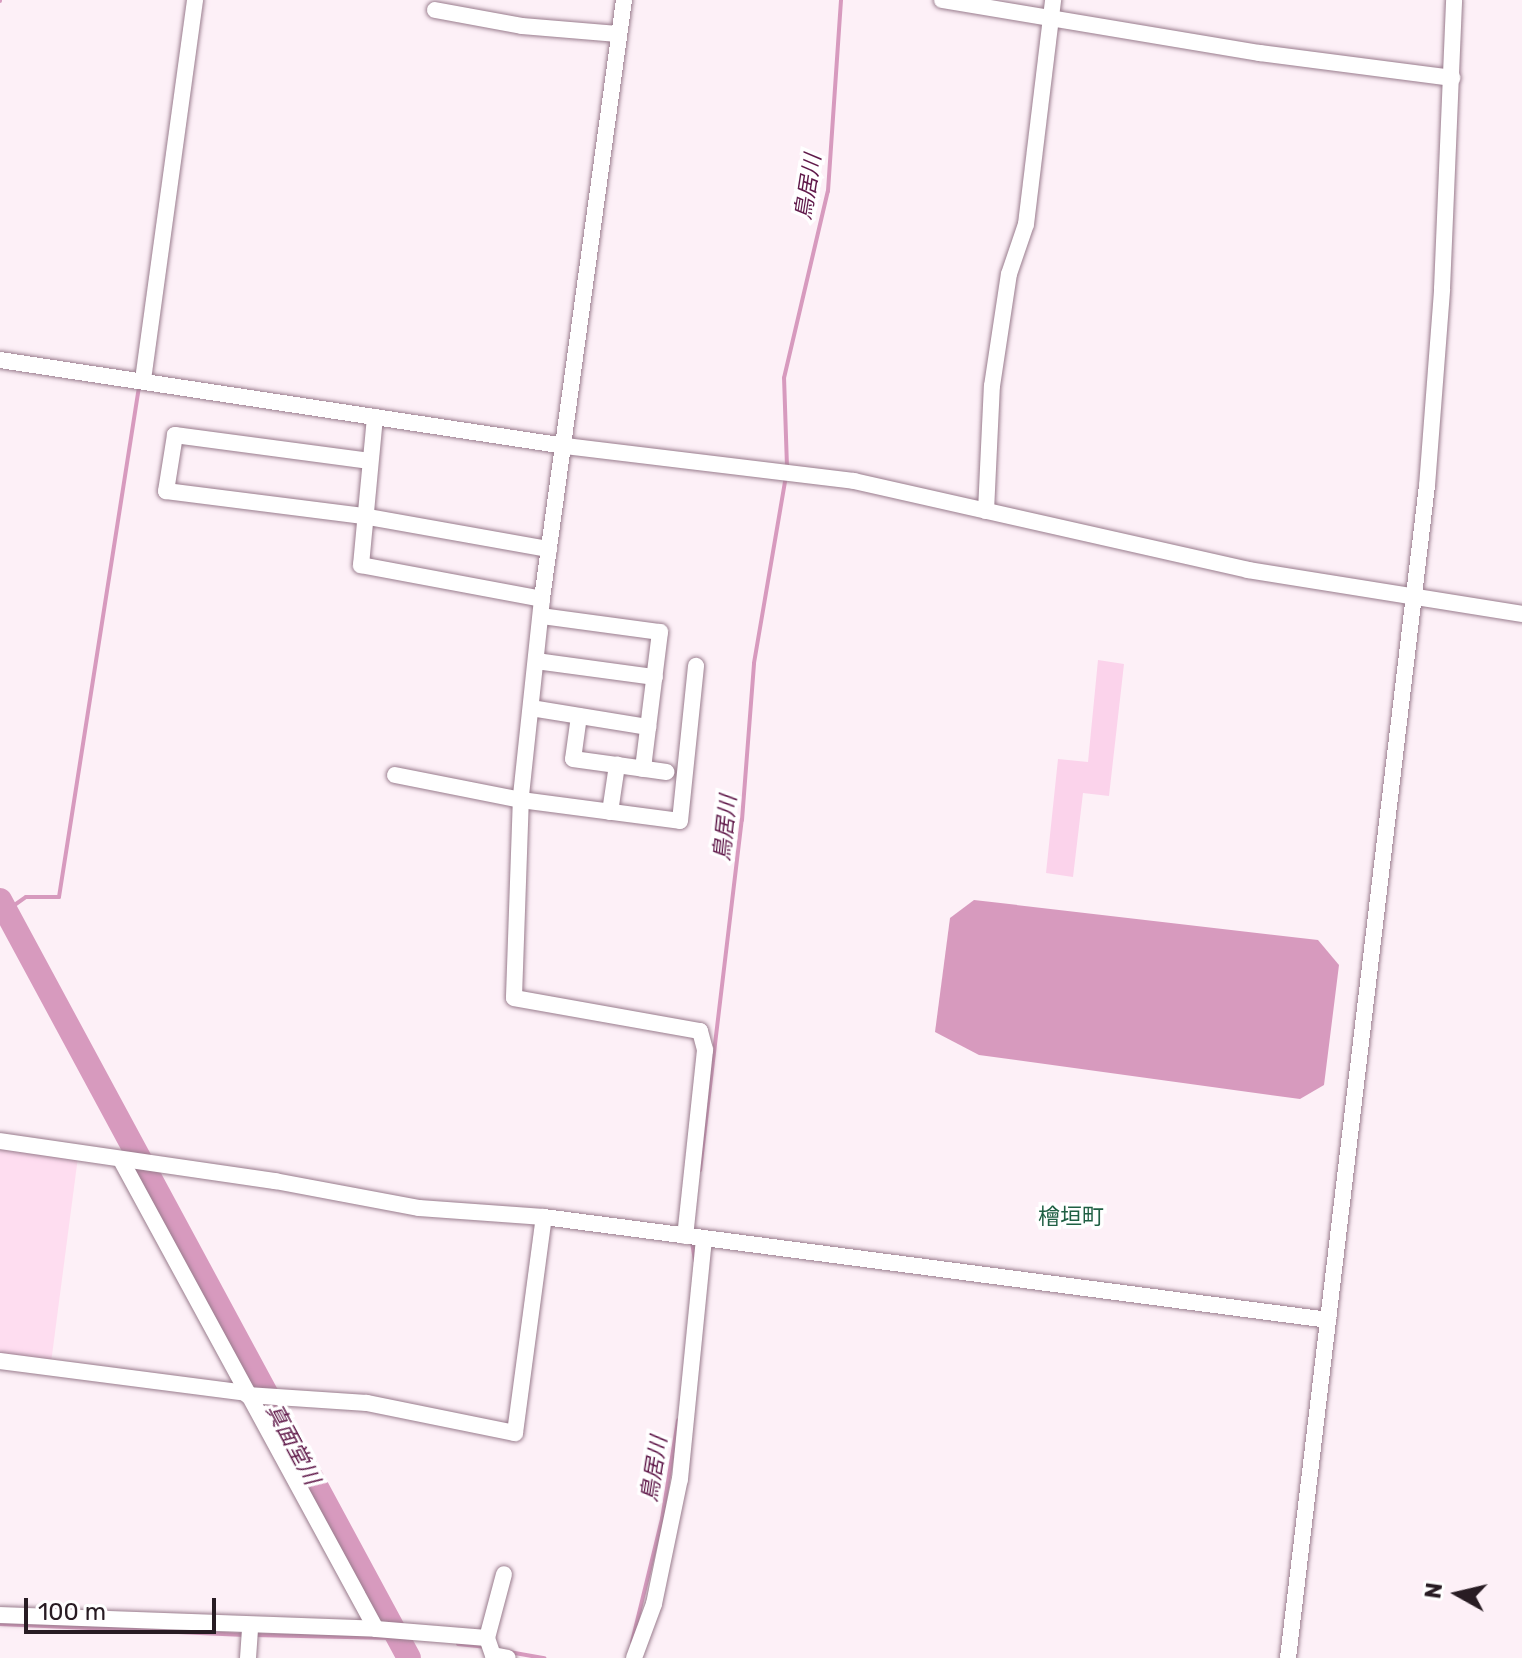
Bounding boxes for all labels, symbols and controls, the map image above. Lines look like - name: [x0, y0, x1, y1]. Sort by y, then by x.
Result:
- water label: 鳥居川: [790, 152, 826, 222]
- water label: 鳥居川: [708, 794, 742, 862]
- district label: 檜垣町: [1038, 1204, 1104, 1230]
- water label: 真面堂川: [261, 1399, 325, 1489]
- water label: 鳥居川: [636, 1434, 672, 1504]
- north arrow: [1418, 1554, 1498, 1634]
- text: N: [1419, 1581, 1448, 1600]
- scale bar: [28, 1582, 220, 1632]
- text: 100 m: [38, 1598, 106, 1626]

